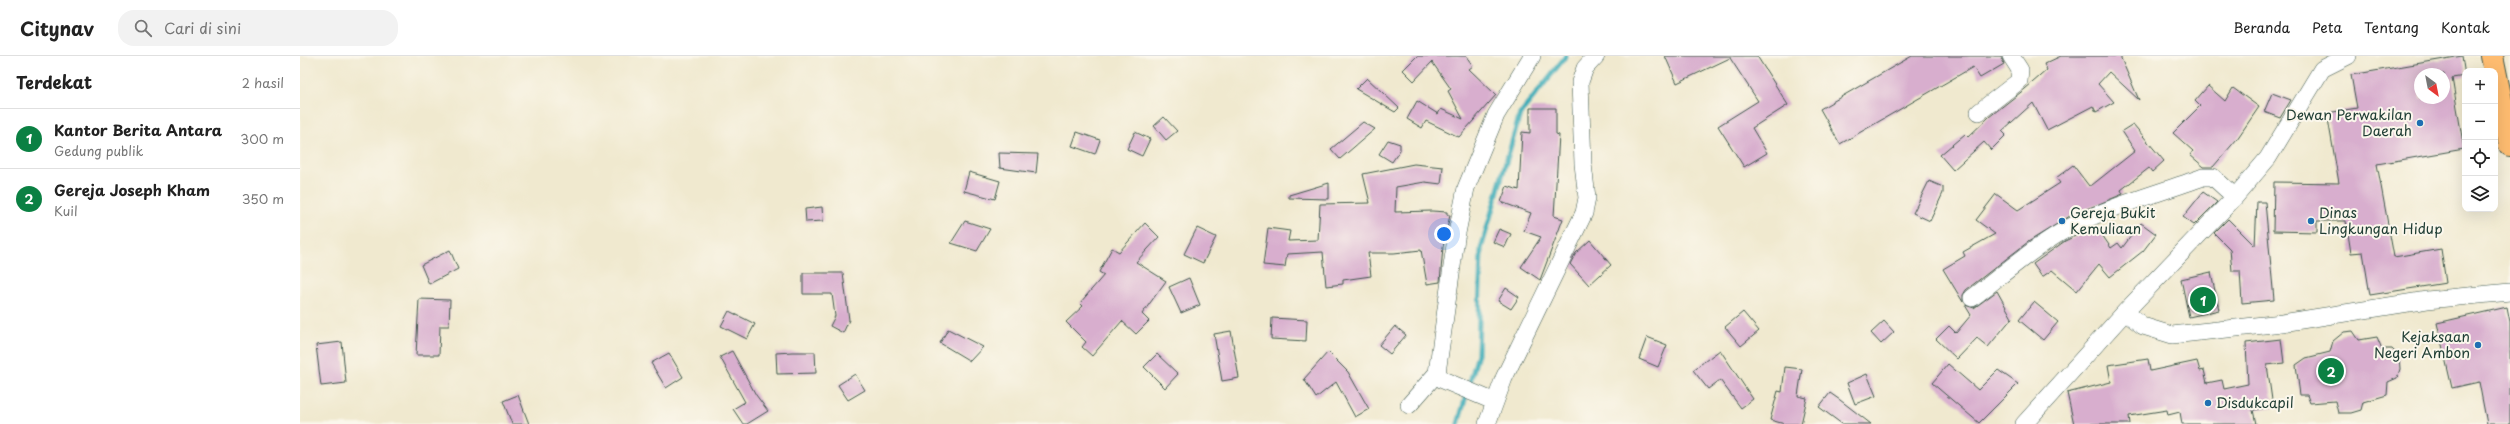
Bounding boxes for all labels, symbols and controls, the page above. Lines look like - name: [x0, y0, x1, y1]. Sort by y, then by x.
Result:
- search box: [118, 10, 398, 46]
- text: Citynav: [20, 14, 94, 42]
- text: Cari di sini: [164, 16, 241, 39]
- icon: search: [132, 17, 154, 39]
- text: Beranda: [2233, 17, 2290, 38]
- text: Peta: [2312, 17, 2342, 38]
- text: Tentang: [2364, 17, 2419, 38]
- text: Kontak: [2441, 17, 2490, 38]
- north arrow: [2414, 68, 2450, 104]
- map controls: [2462, 68, 2498, 212]
- button: +: [2462, 68, 2498, 104]
- text: Terdekat: [16, 69, 92, 95]
- text: 2 hasil: [242, 73, 284, 92]
- place label: Dewan Perwakilan Daerah: [2286, 104, 2412, 141]
- button: −: [2462, 104, 2498, 140]
- text: Kantor Berita Antara: [54, 118, 222, 141]
- marker: Dewan Perwakilan Daerah: [2415, 118, 2425, 128]
- text: 1: [26, 129, 32, 148]
- text: 300 m: [240, 129, 284, 148]
- button: locate: [2462, 140, 2498, 176]
- text: Gedung publik: [54, 141, 143, 160]
- button: layers: [2462, 176, 2498, 212]
- text: Gereja Joseph Kham: [54, 178, 210, 201]
- text: 2: [24, 189, 34, 208]
- text: 350 m: [242, 189, 284, 208]
- text: Kuil: [54, 201, 78, 220]
- place label: Gereja Bukit Kemuliaan: [2070, 202, 2156, 239]
- place label: Dinas Lingkungan Hidup: [2319, 202, 2443, 239]
- marker: Gereja Bukit Kemuliaan: [2057, 216, 2067, 226]
- marker: Dinas Lingkungan Hidup: [2306, 216, 2316, 226]
- your location: [1434, 224, 1454, 244]
- pin: 1: [2190, 285, 2216, 315]
- place label: Kejaksaan Negeri Ambon: [2374, 326, 2470, 363]
- marker: Kejaksaan Negeri Ambon: [2473, 340, 2483, 350]
- pin: 2: [2318, 356, 2344, 386]
- place label: Disdukcapil: [2216, 392, 2294, 413]
- marker: Disdukcapil: [2203, 398, 2213, 408]

